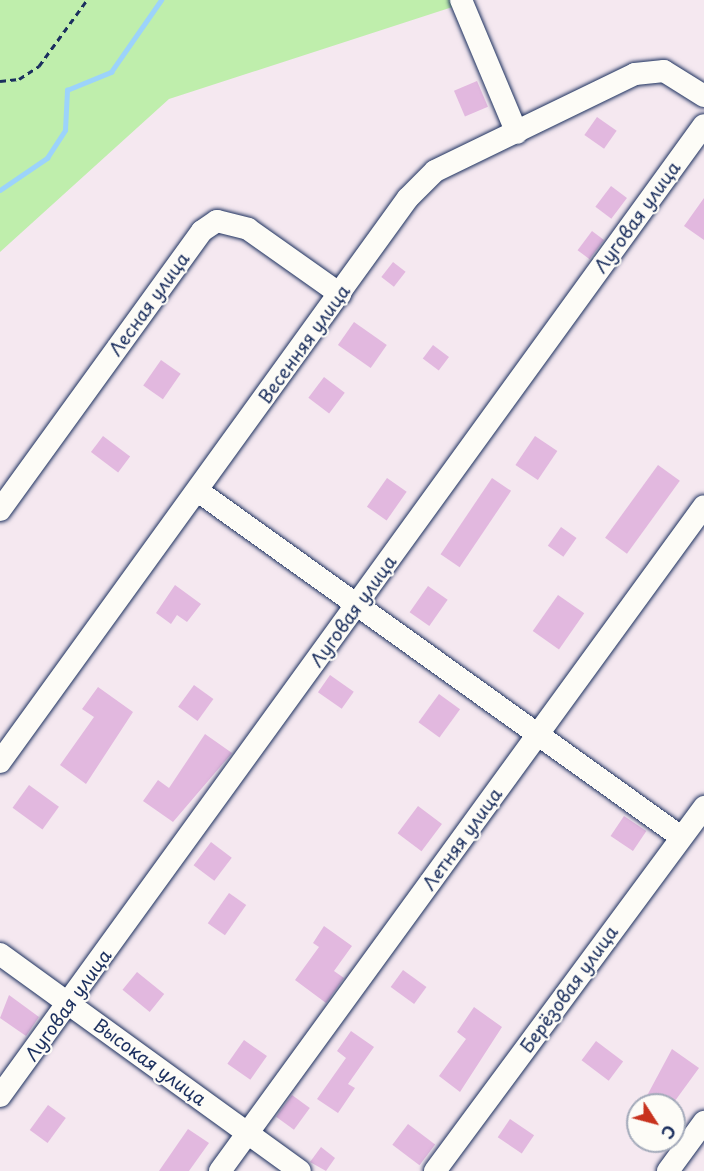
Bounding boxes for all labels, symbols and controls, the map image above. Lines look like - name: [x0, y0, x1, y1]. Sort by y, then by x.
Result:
- street label: Луговая улица: [589, 157, 685, 277]
- street label: Лесная улица: [104, 248, 194, 360]
- street label: Весенняя улица: [253, 280, 355, 408]
- street label: Луговая улица: [305, 551, 401, 671]
- street label: Летняя улица: [417, 783, 507, 895]
- street label: Берёзовая улица: [516, 921, 622, 1057]
- street label: Луговая улица: [20, 945, 116, 1065]
- street label: Высокая улица: [89, 1014, 211, 1110]
- north arrow: [626, 1093, 686, 1153]
- text: С: [656, 1120, 682, 1144]

